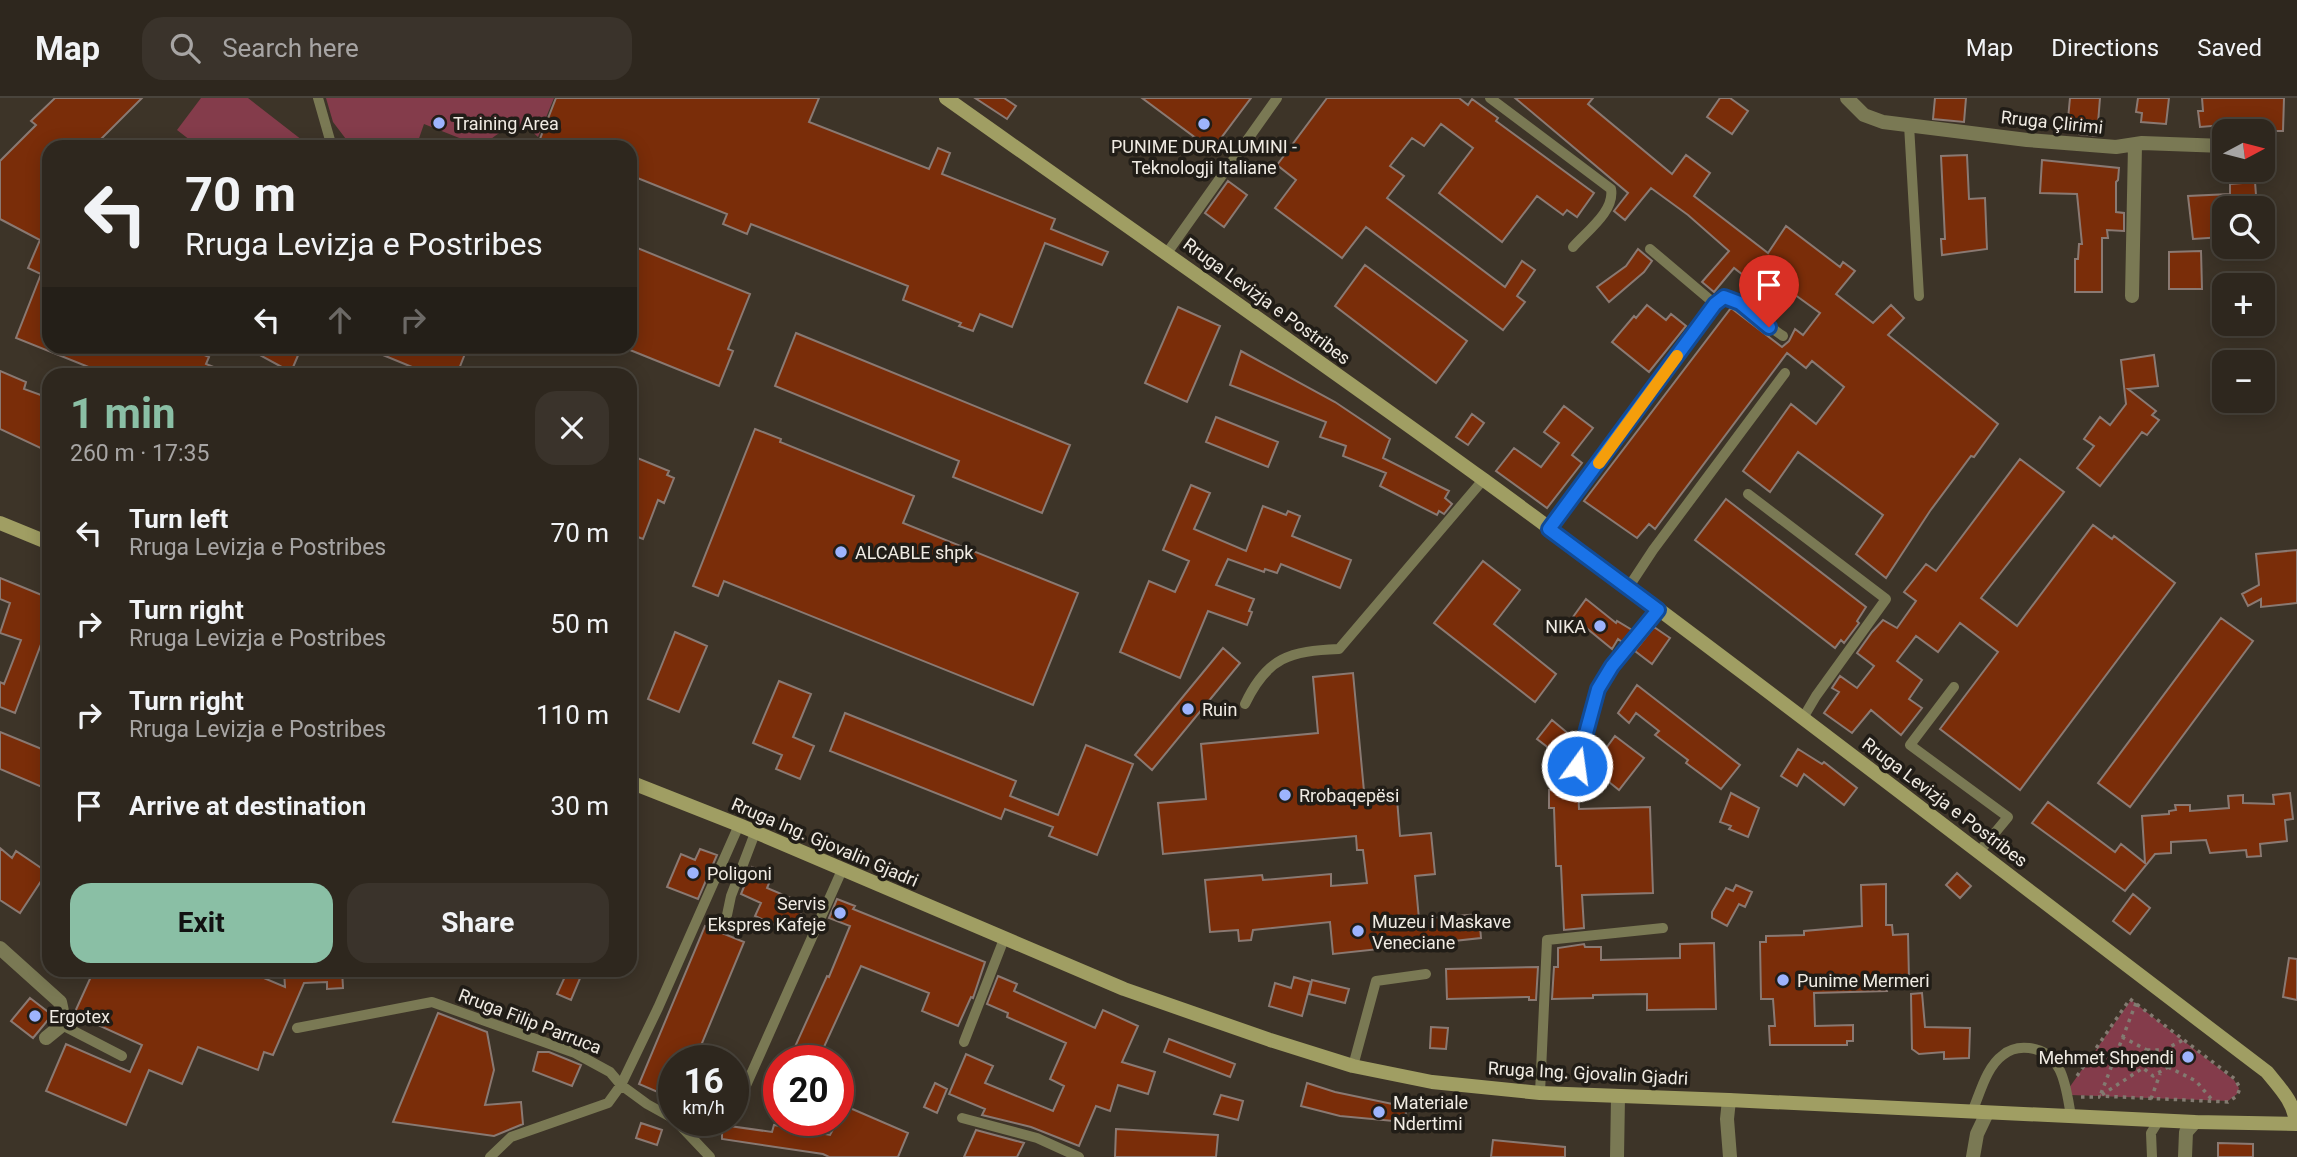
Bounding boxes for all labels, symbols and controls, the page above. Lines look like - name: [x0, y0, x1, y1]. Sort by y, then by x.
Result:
- search box: [142, 17, 632, 80]
- text: Map: [35, 29, 100, 68]
- icon: search: [166, 29, 204, 67]
- text: Search here: [222, 33, 359, 63]
- text: Map: [1966, 34, 2013, 62]
- text: Directions: [2051, 34, 2159, 62]
- text: Saved: [2197, 34, 2262, 62]
- street label: Rruga Çlirimi: [2000, 106, 2104, 138]
- place label: Training Area: [453, 113, 559, 134]
- marker: Training Area: [431, 115, 447, 131]
- marker: PUNIME DURALUMINI - Teknologji Italiane: [1196, 116, 1212, 132]
- north arrow: [2212, 119, 2275, 182]
- map controls: [2212, 119, 2275, 413]
- place label: PUNIME DURALUMINI - Teknologji Italiane: [1111, 136, 1297, 178]
- text: 70 m: [185, 166, 296, 223]
- icon: left: [70, 168, 161, 259]
- button: search: [2212, 196, 2275, 259]
- text: Rruga Levizja e Postribes: [185, 225, 543, 263]
- street label: Rruga Levizja e Postribes: [1179, 233, 1355, 369]
- pin: [1739, 255, 1799, 327]
- icon: arrive: [1750, 266, 1788, 304]
- button: +: [2212, 273, 2275, 336]
- icon: left: [248, 301, 286, 339]
- icon: ahead: [321, 301, 359, 339]
- icon: right: [394, 301, 432, 339]
- button: −: [2212, 350, 2275, 413]
- text: 1 min: [70, 389, 176, 438]
- button: close: [535, 391, 609, 465]
- text: 260 m · 17:35: [70, 440, 209, 467]
- text: Turn left: [129, 504, 228, 534]
- icon: left: [70, 514, 108, 552]
- text: 70 m: [551, 518, 609, 548]
- text: Rruga Levizja e Postribes: [129, 534, 386, 561]
- place label: ALCABLE shpk: [855, 542, 974, 563]
- marker: ALCABLE shpk: [833, 544, 849, 560]
- text: Turn right: [129, 595, 244, 625]
- icon: right: [70, 605, 108, 643]
- text: 50 m: [551, 609, 609, 639]
- place label: NIKA: [1545, 616, 1586, 637]
- marker: NIKA: [1592, 618, 1608, 634]
- text: Rruga Levizja e Postribes: [129, 625, 386, 652]
- text: Turn right: [129, 686, 244, 716]
- icon: right: [70, 696, 108, 734]
- place label: Ruin: [1202, 699, 1237, 720]
- text: 110 m: [536, 700, 609, 730]
- marker: Ruin: [1180, 701, 1196, 717]
- text: Rruga Levizja e Postribes: [129, 716, 386, 743]
- position arrow: [1540, 729, 1614, 803]
- street label: Rruga Levizja e Postribes: [1858, 733, 2032, 871]
- place label: Rrobaqepësi: [1299, 785, 1399, 806]
- icon: arrive: [70, 787, 108, 825]
- marker: Rrobaqepësi: [1277, 787, 1293, 803]
- text: Arrive at destination: [129, 791, 366, 821]
- text: 30 m: [551, 791, 609, 821]
- street label: Rruga Ing. Gjovalin Gjadri: [728, 793, 922, 891]
- place label: Poligoni: [707, 863, 772, 884]
- marker: Poligoni: [685, 865, 701, 881]
- button: Exit: [70, 883, 333, 963]
- button: Share: [347, 883, 609, 963]
- place label: Servis Ekspres Kafeje: [707, 893, 826, 935]
- marker: Servis Ekspres Kafeje: [832, 905, 848, 921]
- place label: Muzeu i Maskave Veneciane: [1372, 911, 1511, 953]
- marker: Muzeu i Maskave Veneciane: [1350, 923, 1366, 939]
- place label: Punime Mermeri: [1797, 970, 1930, 991]
- marker: Punime Mermeri: [1775, 972, 1791, 988]
- street label: Rruga Filip Parruca: [456, 984, 604, 1058]
- place label: Ergotex: [49, 1006, 110, 1027]
- marker: Ergotex: [27, 1008, 43, 1024]
- speed limit sign: 20: [763, 1045, 854, 1136]
- place label: Mehmet Shpendi: [2038, 1047, 2174, 1068]
- marker: Mehmet Shpendi: [2180, 1049, 2196, 1065]
- street label: Rruga Ing. Gjovalin Gjadri: [1487, 1057, 1689, 1089]
- text: 16: [683, 1061, 724, 1102]
- place label: Materiale Ndertimi: [1393, 1092, 1468, 1134]
- text: km/h: [682, 1097, 725, 1118]
- marker: Materiale Ndertimi: [1371, 1104, 1387, 1120]

